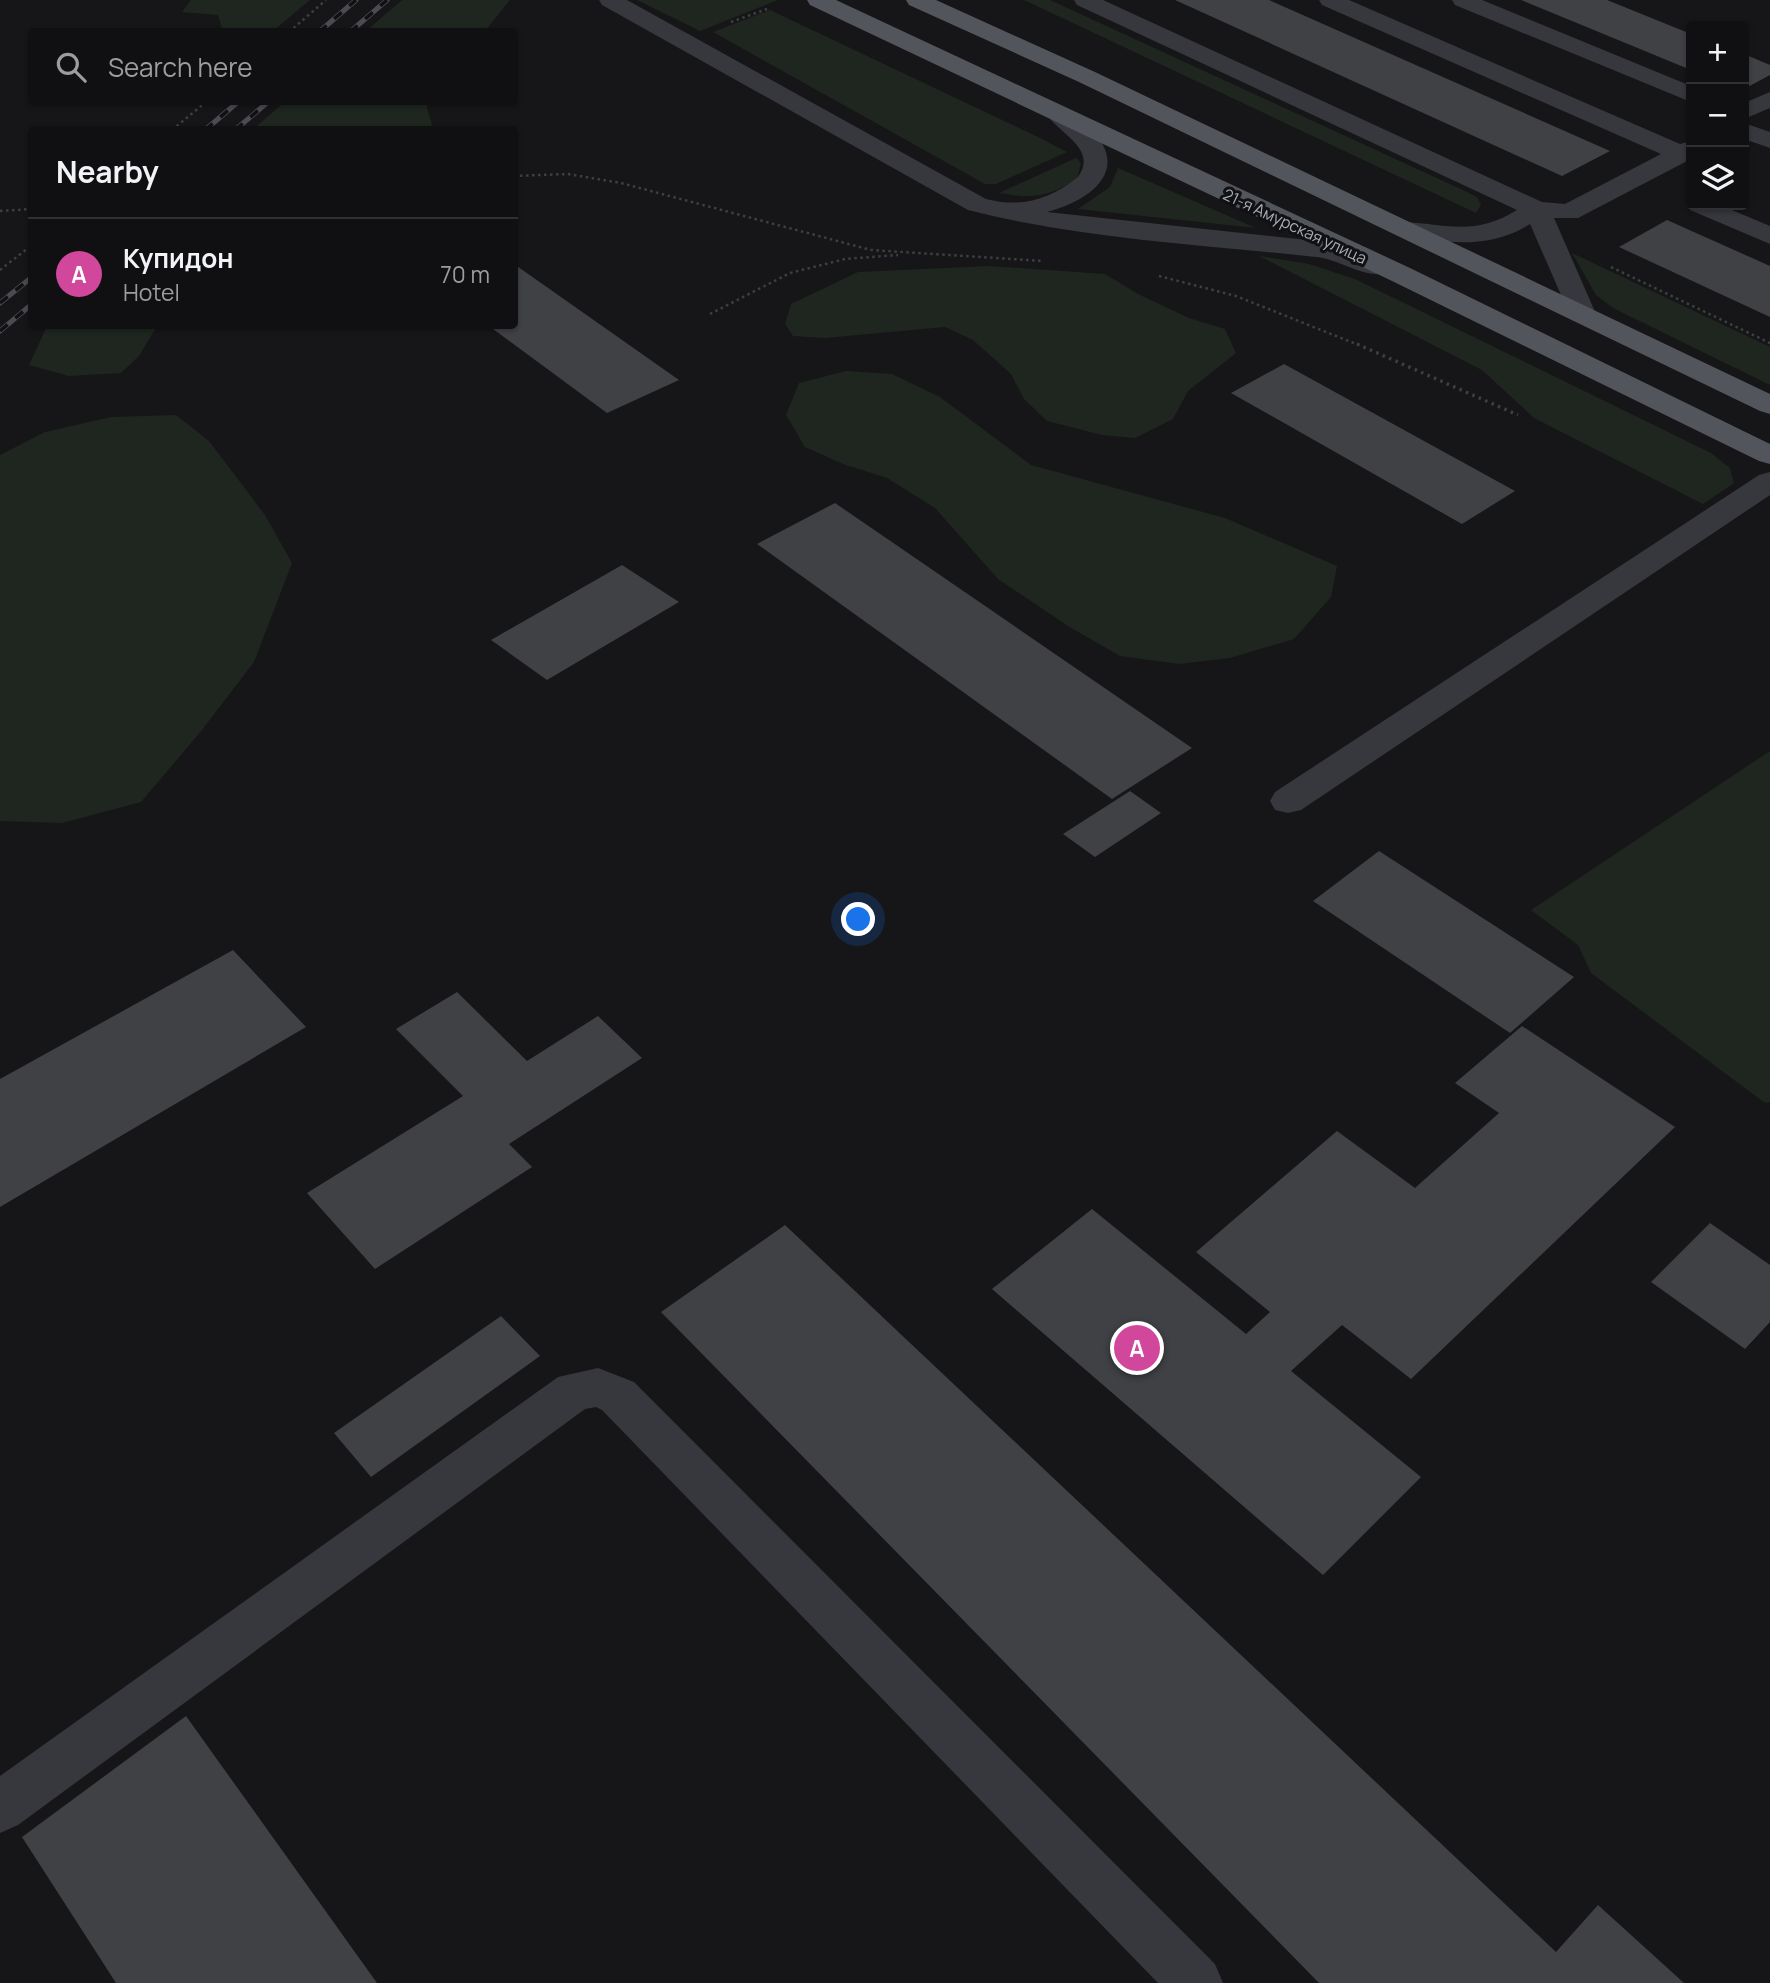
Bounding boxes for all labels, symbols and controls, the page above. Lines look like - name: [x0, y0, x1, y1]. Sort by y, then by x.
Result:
- map controls: [1686, 21, 1749, 210]
- button: +: [1686, 21, 1749, 84]
- search box: [28, 28, 518, 105]
- icon: search: [52, 48, 90, 86]
- text: Search here: [108, 49, 253, 85]
- button: −: [1686, 84, 1749, 147]
- button: layers: [1686, 147, 1749, 210]
- text: Nearby: [56, 151, 159, 192]
- street label: 21-я Амурская улица: [1220, 183, 1370, 269]
- text: Купидон: [123, 240, 234, 276]
- text: A: [71, 258, 87, 290]
- text: 70 m: [440, 258, 490, 290]
- text: Hotel: [123, 276, 180, 308]
- your location: [841, 902, 875, 936]
- pin: A: [1114, 1322, 1160, 1374]

